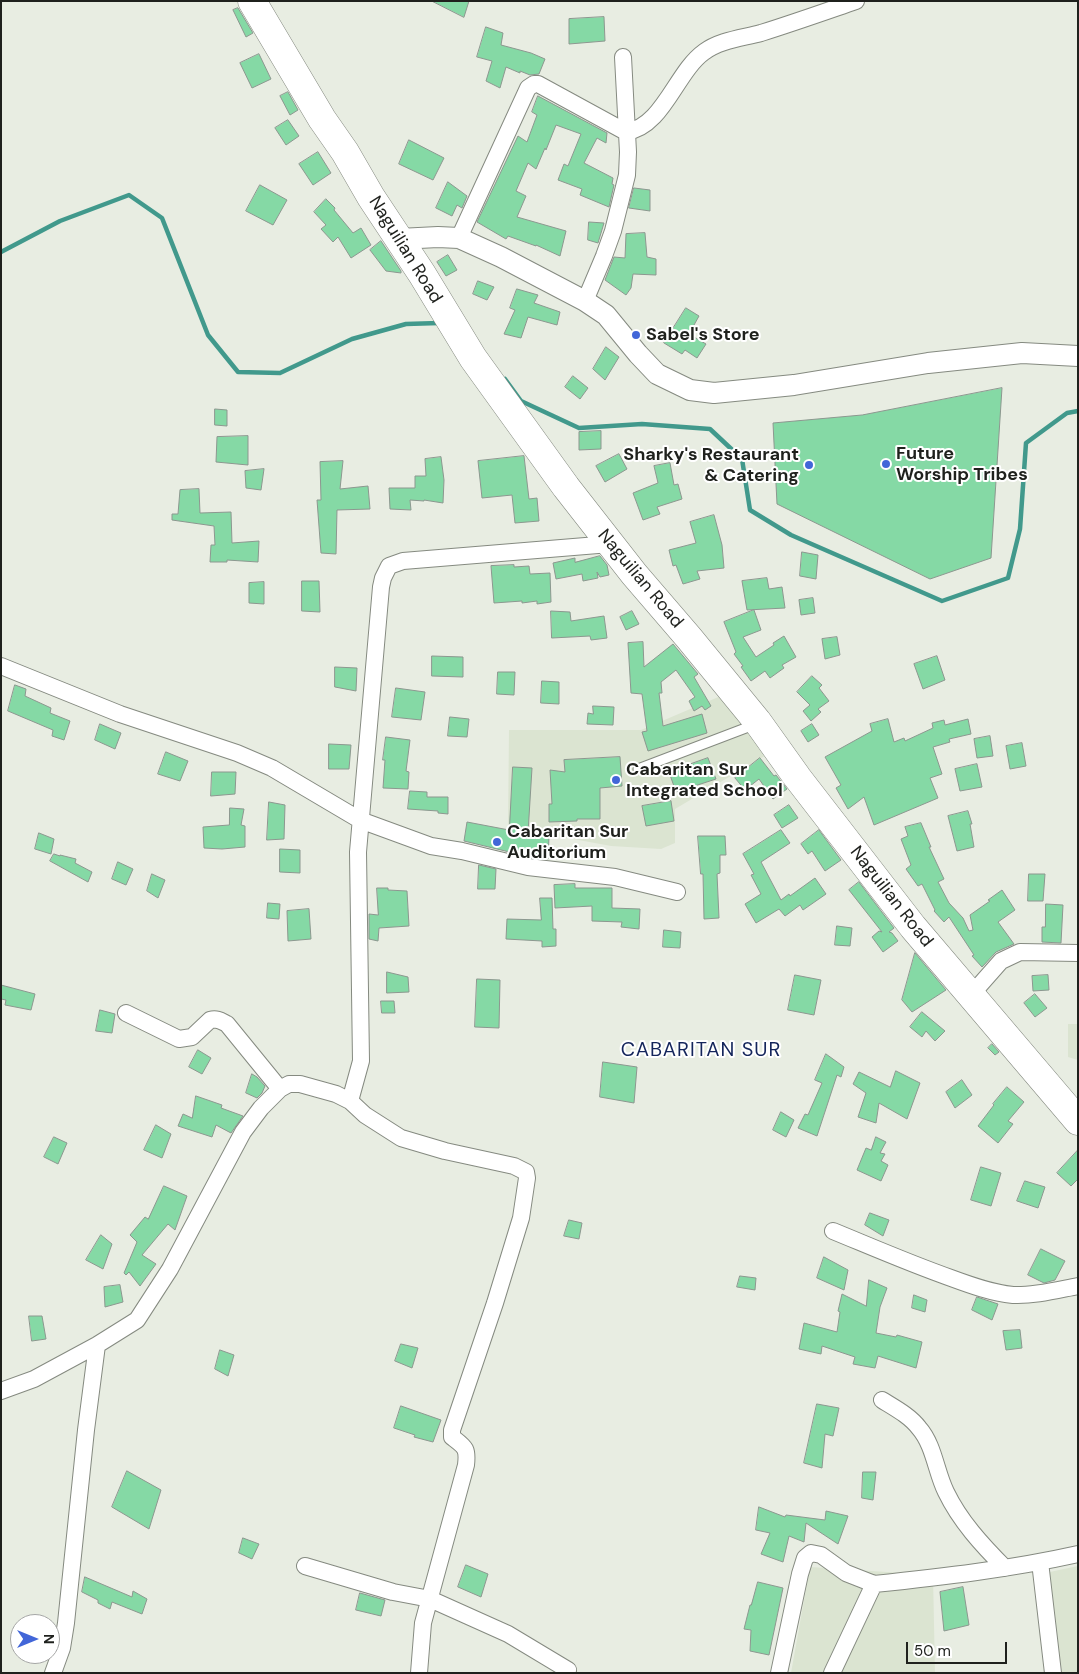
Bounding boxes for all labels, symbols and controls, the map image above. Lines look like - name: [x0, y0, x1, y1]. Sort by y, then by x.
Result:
- street label: Naguilian Road: [364, 193, 446, 307]
- place label: Sabel's Store: [646, 324, 760, 346]
- marker: Sabel's Store: [630, 329, 642, 341]
- place label: Future Worship Tribes: [896, 443, 1028, 486]
- place label: Sharky's Restaurant & Catering: [623, 444, 799, 486]
- marker: Future Worship Tribes: [880, 458, 892, 470]
- marker: Sharky's Restaurant & Catering: [803, 459, 815, 471]
- street label: Naguilian Road: [592, 525, 688, 633]
- place label: Cabaritan Sur Integrated School: [626, 759, 783, 802]
- marker: Cabaritan Sur Integrated School: [610, 774, 622, 786]
- place label: Cabaritan Sur Auditorium: [507, 821, 628, 864]
- marker: Cabaritan Sur Auditorium: [491, 836, 503, 848]
- street label: Naguilian Road: [845, 842, 937, 952]
- district label: CABARITAN SUR: [619, 1039, 783, 1063]
- north arrow: [10, 1614, 60, 1664]
- scale bar: [909, 1632, 1010, 1664]
- text: N: [40, 1634, 58, 1644]
- text: 50 m: [914, 1641, 951, 1661]

